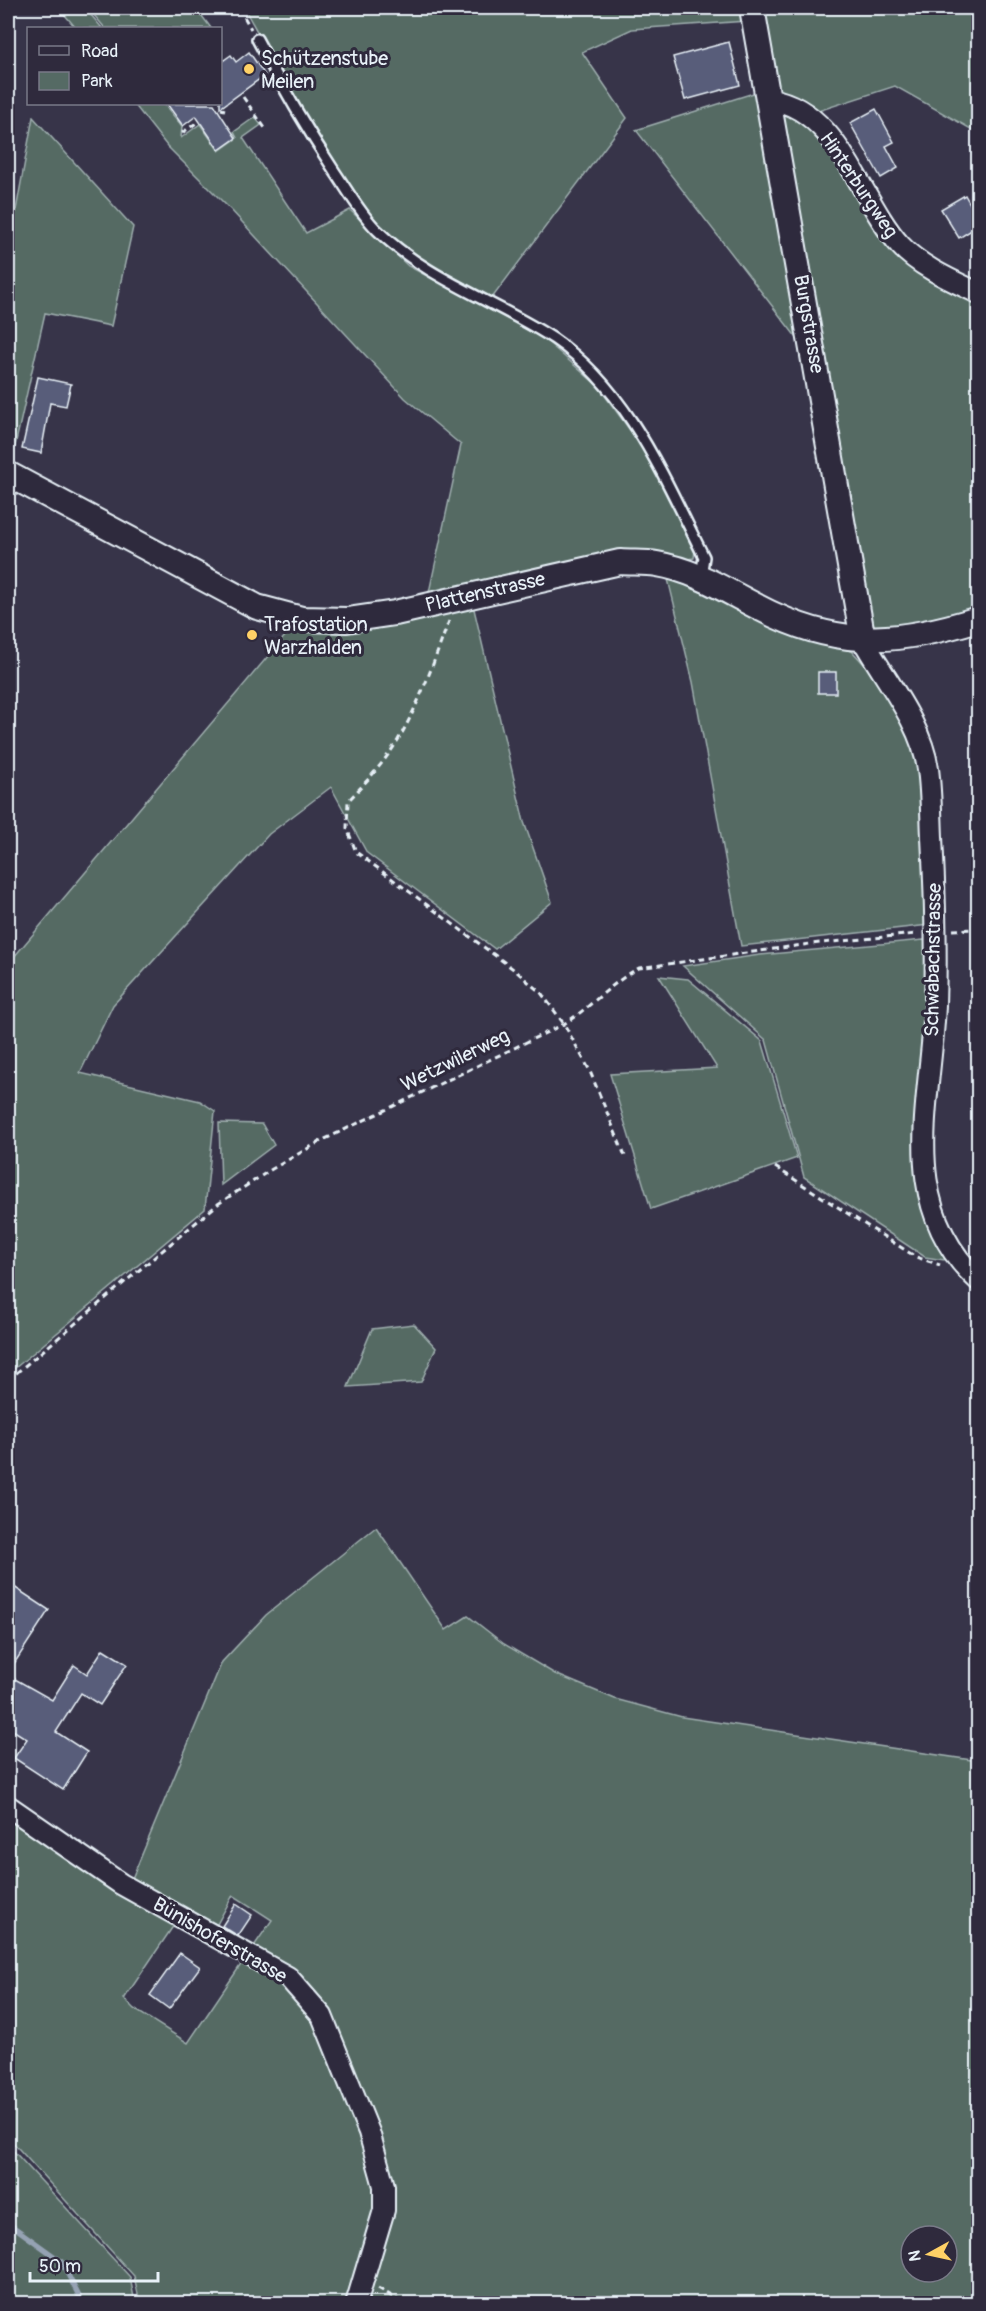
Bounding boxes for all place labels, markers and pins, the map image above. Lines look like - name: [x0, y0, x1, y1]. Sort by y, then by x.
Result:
- place label: Schützenstube Meilen: [261, 46, 388, 94]
- marker: Schützenstube Meilen: [242, 62, 256, 76]
- place label: Trafostation Warzhalden: [264, 612, 368, 660]
- marker: Trafostation Warzhalden: [245, 628, 259, 642]

